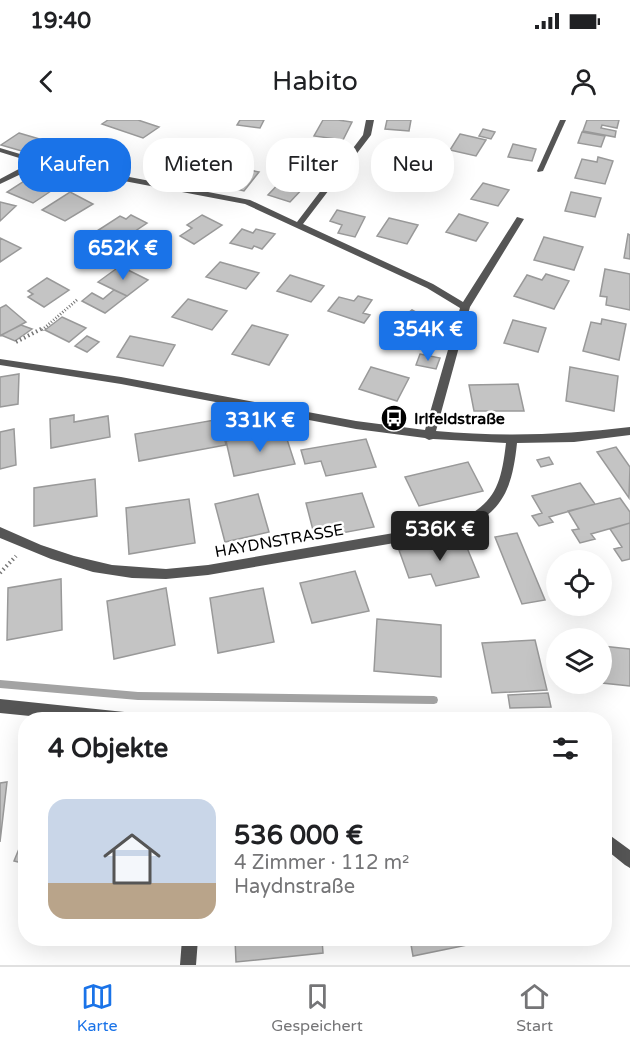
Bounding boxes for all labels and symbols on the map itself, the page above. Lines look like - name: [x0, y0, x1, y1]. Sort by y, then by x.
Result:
- pin: 652K €: [74, 230, 172, 281]
- pin: 354K €: [379, 311, 477, 362]
- pin: 331K €: [211, 402, 309, 453]
- bus stop icon: Irlfeldstraße: [379, 403, 409, 433]
- place label: Irlfeldstraße: [414, 409, 505, 429]
- pin: 536K €: [391, 511, 489, 562]
- street label: HAYDNSTRASSE: [213, 520, 345, 562]

